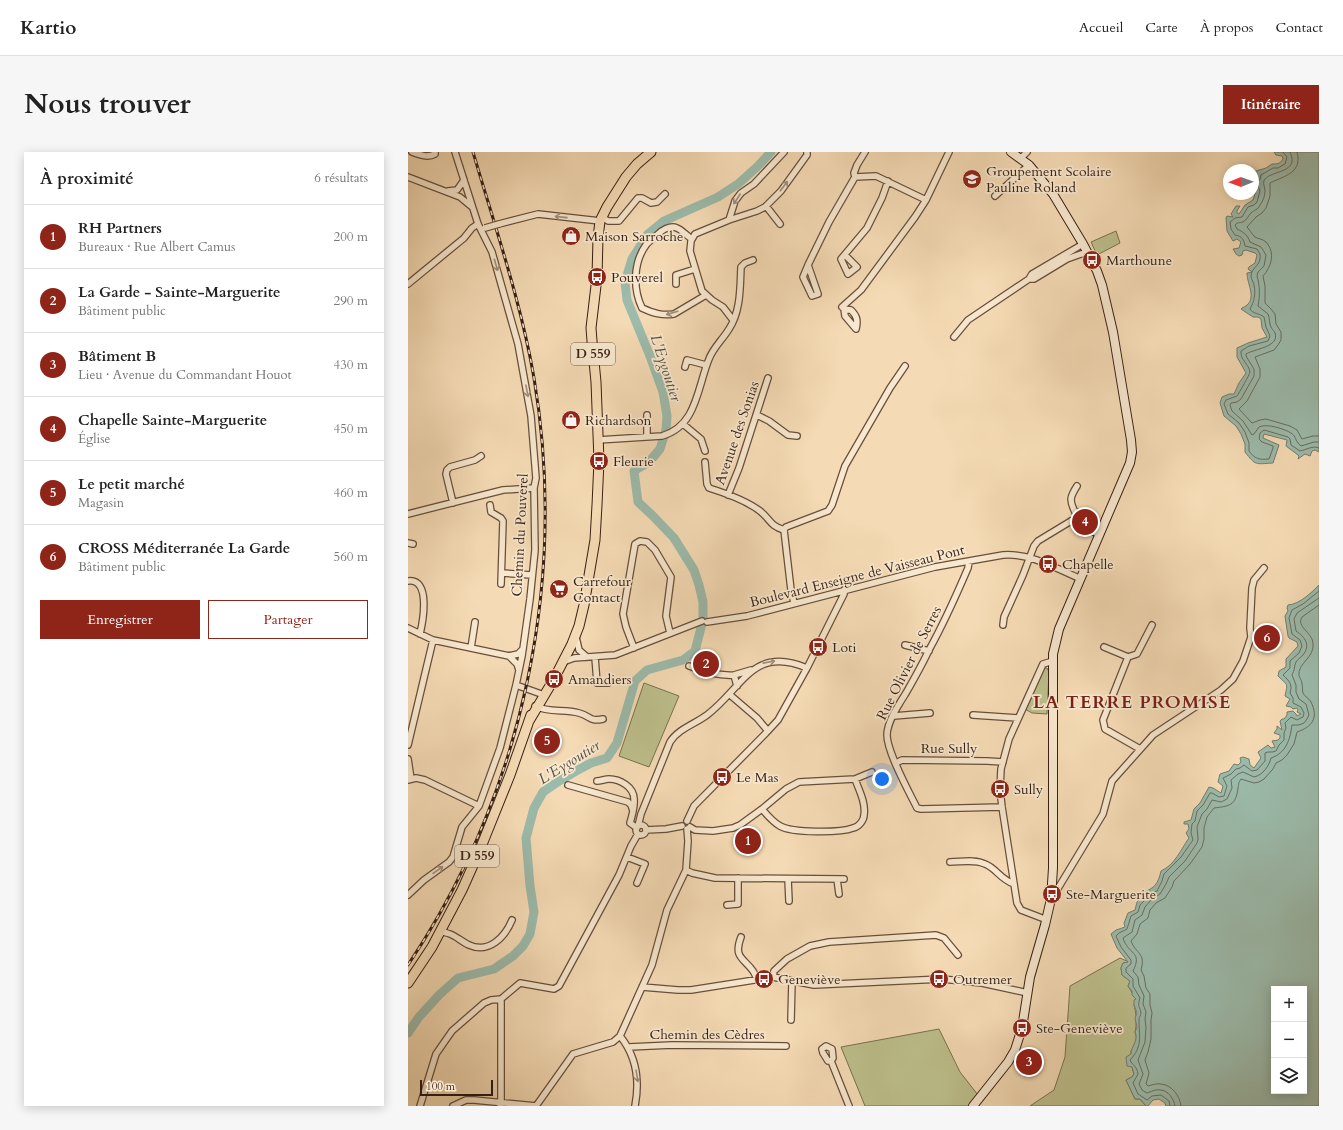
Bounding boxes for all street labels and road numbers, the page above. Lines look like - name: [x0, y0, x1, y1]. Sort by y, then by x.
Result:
- road number: D 559: [571, 343, 615, 365]
- street label: Avenue des Sonias: [710, 378, 764, 487]
- street label: Chemin du Pouverel: [507, 473, 533, 597]
- street label: Boulevard Enseigne de Vaisseau Pont: [748, 540, 967, 612]
- street label: Rue Olivier de Serres: [872, 602, 946, 723]
- street label: Rue Sully: [921, 739, 978, 758]
- road number: D 559: [455, 845, 499, 867]
- street label: Chemin des Cèdres: [649, 1025, 765, 1044]

